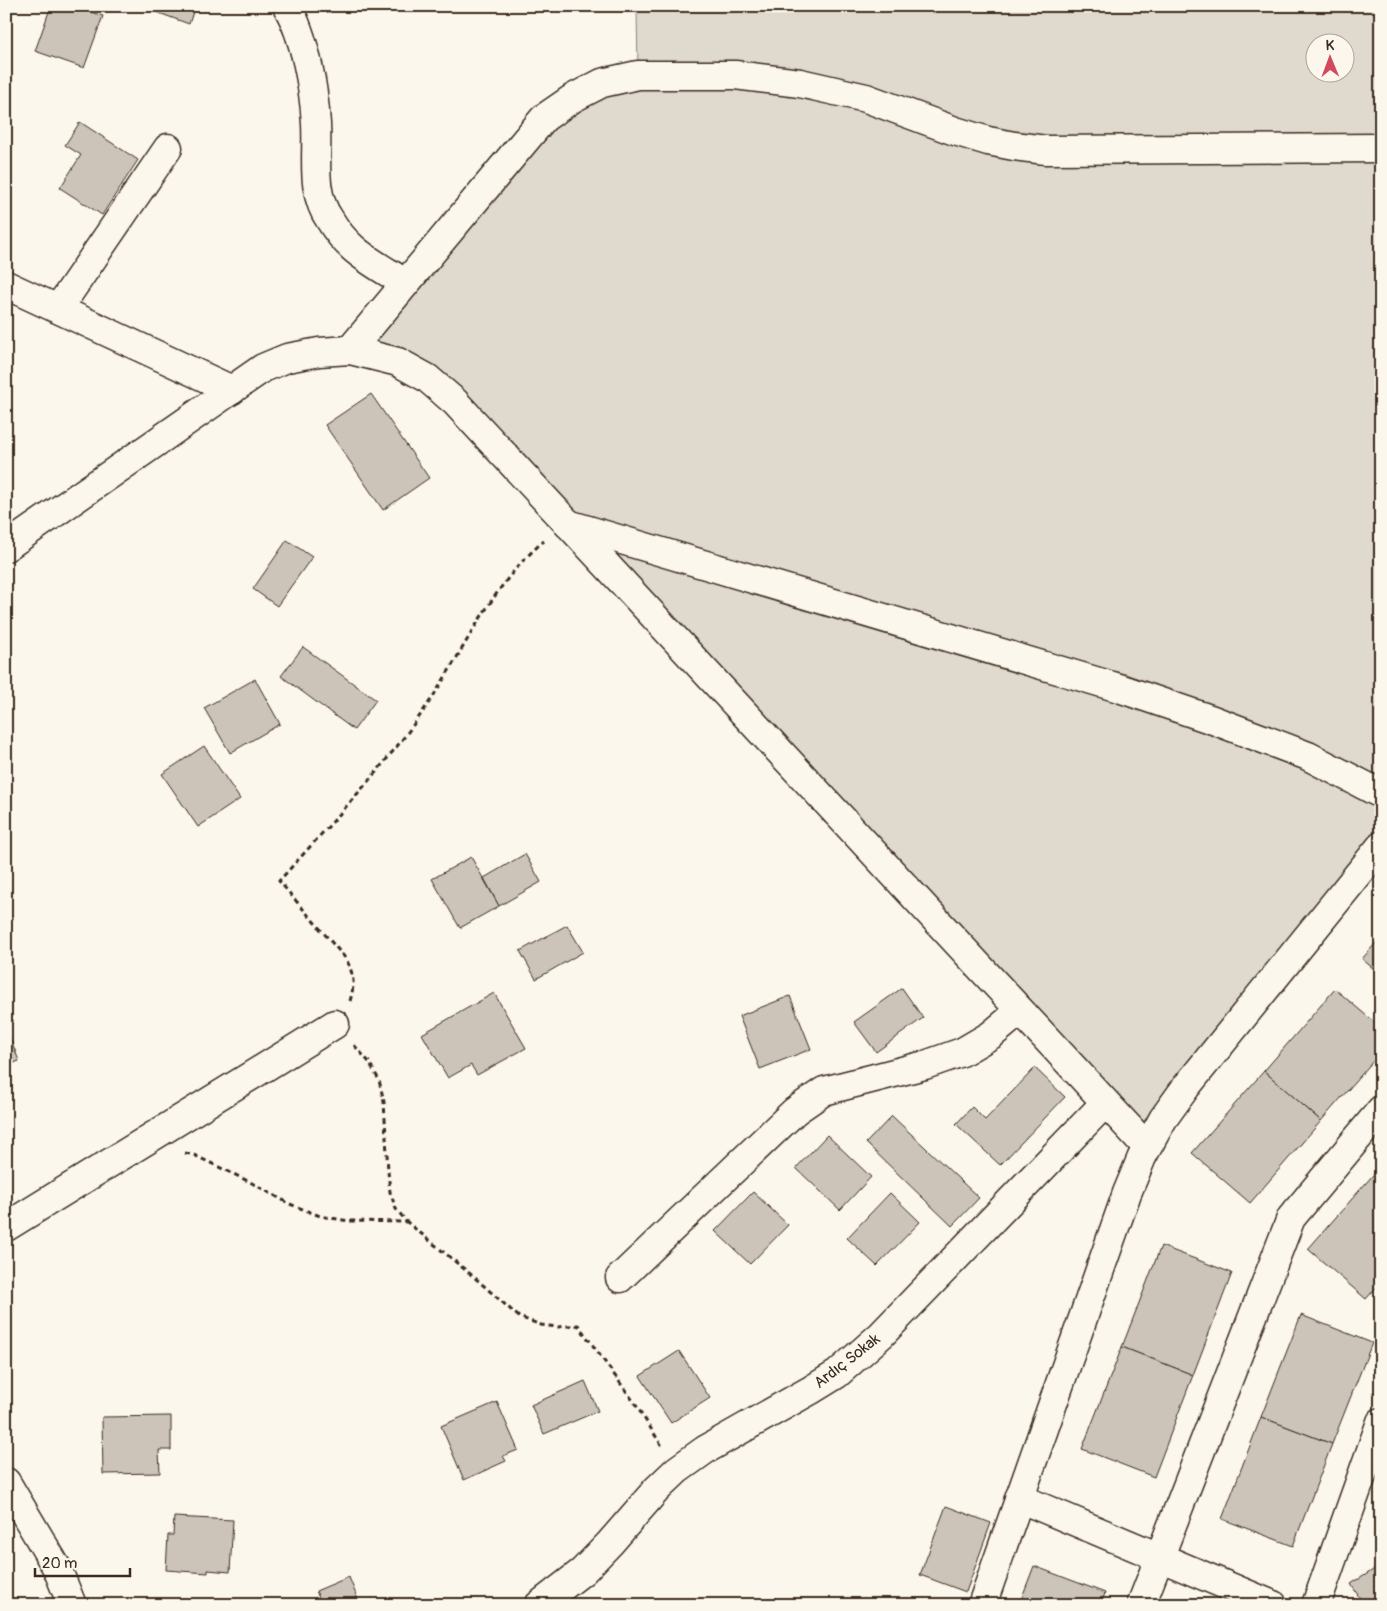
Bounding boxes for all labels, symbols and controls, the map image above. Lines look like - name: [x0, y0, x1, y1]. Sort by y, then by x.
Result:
- north arrow: [1304, 32, 1354, 82]
- text: K: [1325, 37, 1335, 54]
- street label: Ardıç Sokak: [810, 1329, 884, 1393]
- scale bar: [35, 1546, 130, 1578]
- text: 20 m: [42, 1554, 77, 1573]

